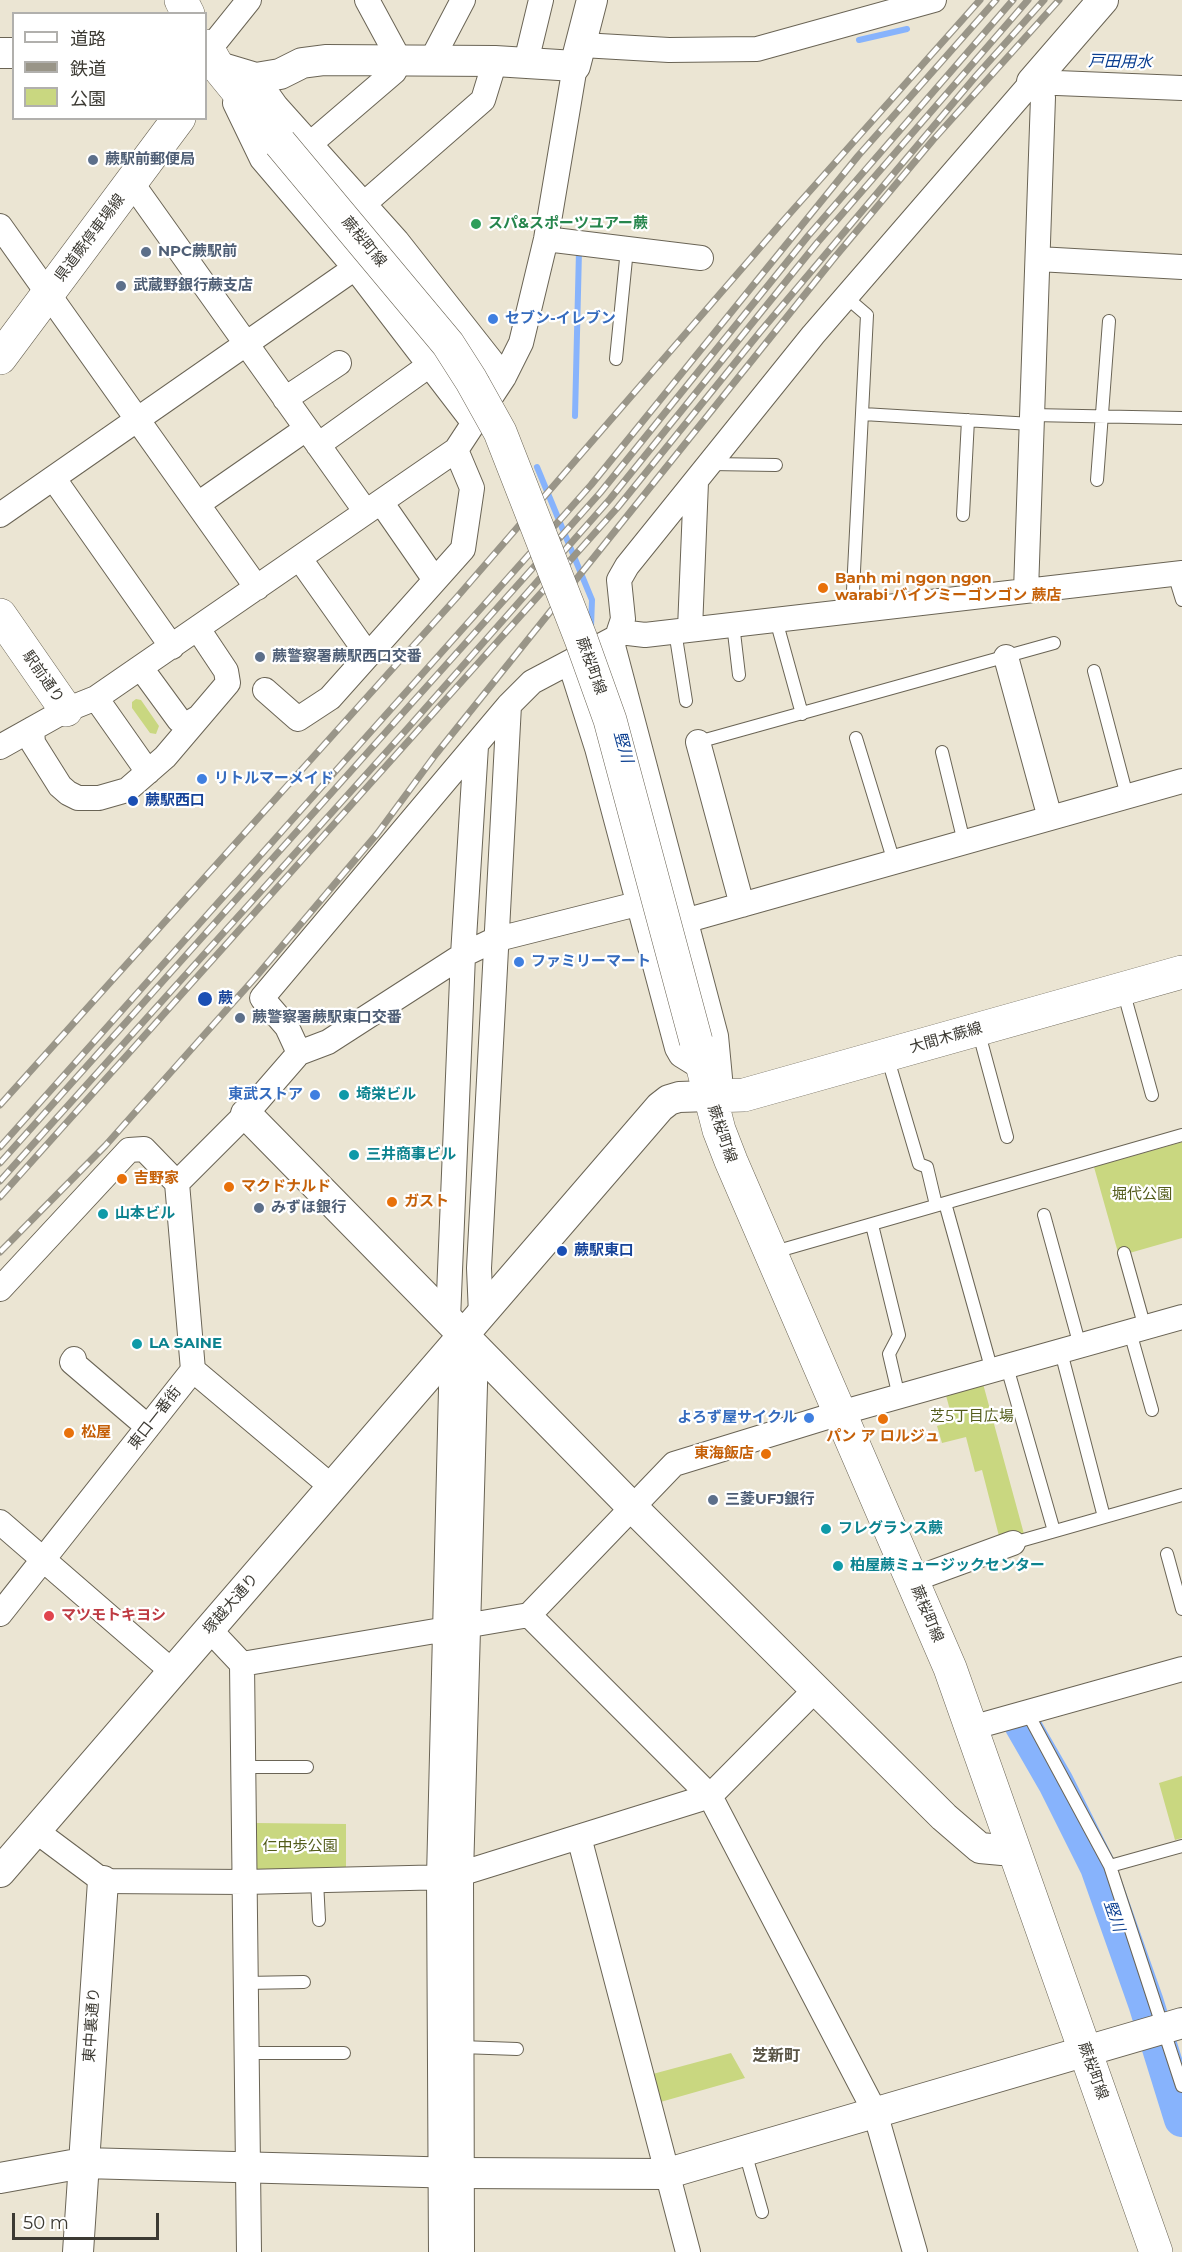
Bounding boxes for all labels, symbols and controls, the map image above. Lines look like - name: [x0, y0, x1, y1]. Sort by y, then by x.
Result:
- legend: [12, 12, 207, 120]
- text: 道路: [70, 28, 106, 50]
- water label: 戸田用水: [1088, 52, 1152, 72]
- text: 鉄道: [70, 58, 106, 80]
- text: 公園: [70, 88, 106, 110]
- place label: 蕨駅前郵便局: [105, 151, 195, 169]
- marker: 蕨駅前郵便局: [86, 153, 100, 167]
- street label: 県道蕨停車場線: [51, 191, 129, 285]
- street label: 蕨桜町線: [338, 213, 390, 271]
- place label: スパ&スポーツユアー蕨: [488, 215, 648, 233]
- marker: スパ&スポーツユアー蕨: [469, 217, 483, 231]
- place label: NPC蕨駅前: [158, 243, 237, 261]
- marker: NPC蕨駅前: [139, 245, 153, 259]
- place label: 武蔵野銀行蕨支店: [133, 277, 253, 295]
- marker: 武蔵野銀行蕨支店: [114, 279, 128, 293]
- place label: セブン-イレブン: [505, 310, 616, 328]
- marker: セブン-イレブン: [486, 312, 500, 326]
- place label: Banh mi ngon ngon warabi バインミーゴンゴン 蕨店: [835, 570, 1061, 605]
- marker: Banh mi ngon ngon warabi バインミーゴンゴン 蕨店: [816, 581, 830, 595]
- street label: 蕨桜町線: [572, 635, 610, 697]
- street label: 駅前通り: [18, 647, 68, 707]
- place label: 蕨警察署蕨駅西口交番: [272, 648, 422, 666]
- marker: 蕨警察署蕨駅西口交番: [253, 650, 267, 664]
- water label: 竪川: [610, 729, 636, 765]
- place label: リトルマーメイド: [214, 770, 334, 788]
- marker: リトルマーメイド: [195, 772, 209, 786]
- place label: 蕨駅西口: [145, 792, 205, 810]
- marker: 蕨駅西口: [126, 794, 140, 808]
- place label: ファミリーマート: [531, 953, 651, 971]
- marker: ファミリーマート: [512, 955, 526, 969]
- marker: 蕨: [196, 990, 214, 1008]
- place label: 蕨: [218, 990, 233, 1008]
- place label: 蕨警察署蕨駅東口交番: [252, 1009, 402, 1027]
- marker: 蕨警察署蕨駅東口交番: [233, 1011, 247, 1025]
- street label: 大間木蕨線: [907, 1019, 985, 1057]
- place label: 東武ストア: [228, 1086, 303, 1104]
- place label: 埼栄ビル: [356, 1086, 416, 1104]
- marker: 東武ストア: [308, 1088, 322, 1102]
- marker: 埼栄ビル: [337, 1088, 351, 1102]
- street label: 蕨桜町線: [704, 1103, 740, 1165]
- place label: 三井商事ビル: [366, 1146, 456, 1164]
- marker: 三井商事ビル: [347, 1148, 361, 1162]
- place label: 吉野家: [134, 1170, 179, 1188]
- marker: 吉野家: [115, 1172, 129, 1186]
- place label: マクドナルド: [241, 1178, 331, 1196]
- marker: マクドナルド: [222, 1180, 236, 1194]
- park label: 堀代公園: [1112, 1186, 1172, 1204]
- place label: ガスト: [404, 1193, 449, 1211]
- marker: ガスト: [385, 1195, 399, 1209]
- place label: みずほ銀行: [271, 1199, 346, 1217]
- marker: みずほ銀行: [252, 1201, 266, 1215]
- place label: 山本ビル: [115, 1205, 175, 1223]
- marker: 山本ビル: [96, 1207, 110, 1221]
- place label: 蕨駅東口: [574, 1242, 634, 1260]
- marker: 蕨駅東口: [555, 1244, 569, 1258]
- place label: LA SAINE: [149, 1335, 222, 1353]
- marker: LA SAINE: [130, 1337, 144, 1351]
- street label: 東口一番街: [125, 1383, 185, 1453]
- park label: 芝5丁目広場: [930, 1408, 1014, 1426]
- place label: よろず屋サイクル: [677, 1409, 797, 1427]
- marker: よろず屋サイクル: [802, 1411, 816, 1425]
- marker: パン ア ロルジュ: [876, 1412, 890, 1426]
- place label: 松屋: [81, 1424, 111, 1442]
- marker: 松屋: [62, 1426, 76, 1440]
- place label: パン ア ロルジュ: [826, 1428, 940, 1446]
- place label: 東海飯店: [694, 1445, 754, 1463]
- marker: 東海飯店: [759, 1447, 773, 1461]
- place label: 三菱UFJ銀行: [725, 1491, 814, 1509]
- marker: 三菱UFJ銀行: [706, 1493, 720, 1507]
- place label: フレグランス蕨: [838, 1520, 943, 1538]
- marker: フレグランス蕨: [819, 1522, 833, 1536]
- place label: 柏屋蕨ミュージックセンター: [850, 1557, 1045, 1575]
- marker: 柏屋蕨ミュージックセンター: [831, 1559, 845, 1573]
- street label: 塚越大通り: [200, 1570, 262, 1638]
- street label: 蕨桜町線: [907, 1583, 947, 1645]
- place label: マツモトキヨシ: [61, 1607, 166, 1625]
- marker: マツモトキヨシ: [42, 1609, 56, 1623]
- park label: 仁中歩公園: [263, 1838, 337, 1856]
- water label: 竪川: [1100, 1898, 1128, 1934]
- street label: 東中裏通り: [80, 1987, 104, 2063]
- street label: 蕨桜町線: [1074, 2040, 1112, 2102]
- district label: 芝新町: [752, 2046, 800, 2066]
- scale bar: [15, 2201, 162, 2239]
- text: 50 m: [23, 2212, 69, 2234]

